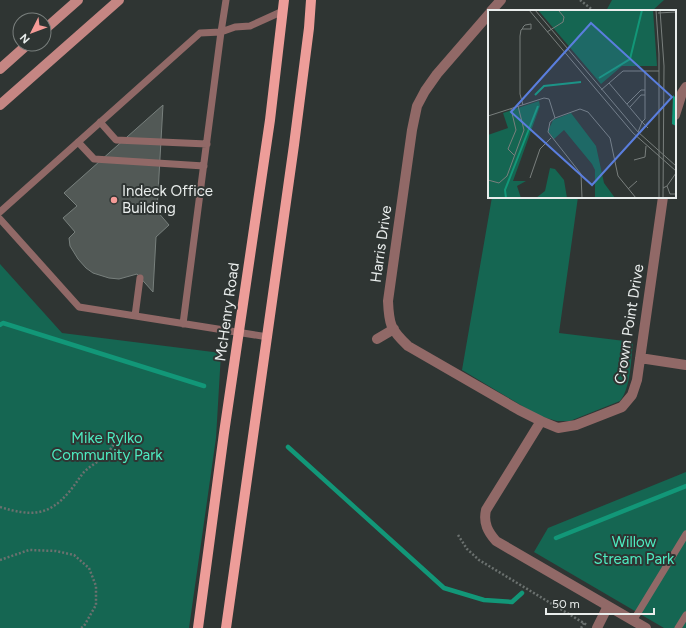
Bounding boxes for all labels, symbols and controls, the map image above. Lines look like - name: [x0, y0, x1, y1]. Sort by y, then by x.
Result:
- inset map: [488, 10, 676, 198]
- north arrow: [12, 12, 52, 52]
- text: N: [17, 31, 33, 46]
- place label: Indeck Office Building: [122, 182, 213, 217]
- marker: Indeck Office Building: [109, 195, 119, 205]
- street label: Harris Drive: [367, 204, 395, 284]
- street label: McHenry Road: [211, 261, 243, 363]
- street label: Crown Point Drive: [611, 263, 647, 385]
- park label: Mike Rylko Community Park: [51, 429, 163, 464]
- park label: Willow Stream Park: [594, 533, 675, 568]
- scale bar: [546, 590, 654, 616]
- text: 50 m: [552, 597, 580, 611]

